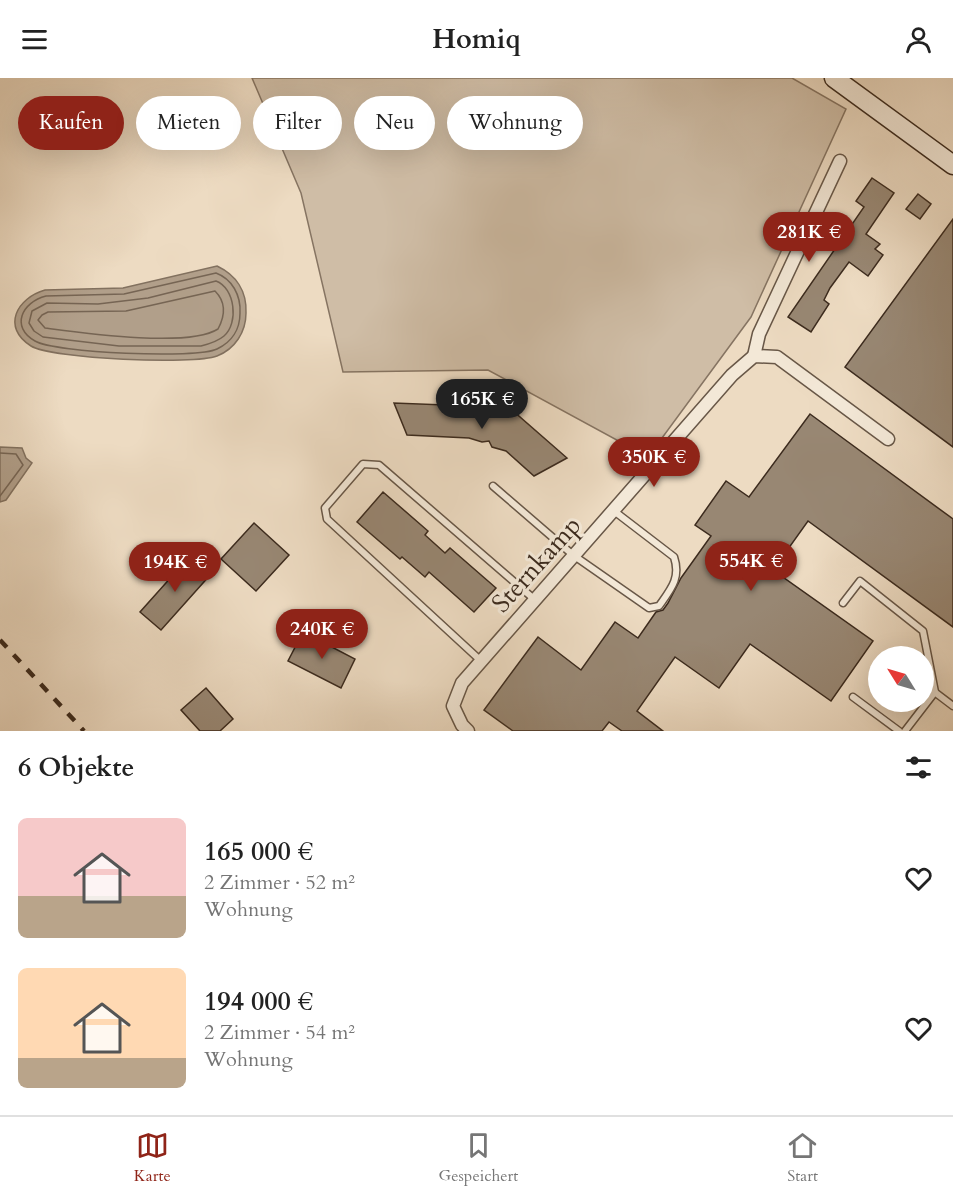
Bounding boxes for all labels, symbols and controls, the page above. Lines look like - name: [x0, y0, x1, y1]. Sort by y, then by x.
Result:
- text: Homiq: [432, 21, 521, 58]
- icon: menu: [18, 23, 51, 56]
- icon: person: [902, 23, 935, 56]
- chip: Kaufen: [18, 96, 124, 150]
- chip: Mieten: [136, 96, 241, 150]
- chip: Filter: [253, 96, 342, 150]
- chip: Neu: [354, 96, 435, 150]
- chip: Wohnung: [447, 96, 583, 150]
- pin: 281K €: [760, 212, 858, 263]
- text: 281K €: [777, 218, 841, 245]
- pin: 165K €: [433, 379, 531, 430]
- text: 165K €: [450, 385, 514, 412]
- pin: 350K €: [605, 437, 703, 488]
- text: 350K €: [622, 443, 686, 470]
- street label: Sternkamp: [484, 509, 589, 620]
- pin: 554K €: [702, 541, 800, 592]
- pin: 194K €: [126, 542, 224, 593]
- text: 554K €: [719, 547, 783, 574]
- text: 194K €: [143, 548, 207, 575]
- pin: 240K €: [273, 609, 371, 660]
- text: 240K €: [290, 615, 354, 642]
- north arrow: [868, 646, 934, 712]
- map controls: [868, 646, 934, 712]
- text: 6 Objekte: [18, 750, 134, 785]
- icon: filters: [902, 751, 935, 784]
- text: 165 000 €: [204, 834, 313, 869]
- icon: home: [66, 842, 138, 914]
- icon: heart: [902, 862, 935, 895]
- text: 2 Zimmer · 52 m²: [204, 869, 355, 896]
- text: Wohnung: [204, 896, 293, 923]
- text: 194 000 €: [204, 984, 313, 1019]
- icon: home: [66, 992, 138, 1064]
- icon: heart: [902, 1012, 935, 1045]
- text: 2 Zimmer · 54 m²: [204, 1019, 355, 1046]
- text: Wohnung: [204, 1046, 293, 1073]
- tab: Karte: [134, 1129, 171, 1187]
- tab: Gespeichert: [439, 1129, 518, 1187]
- tab: Start: [786, 1129, 819, 1187]

